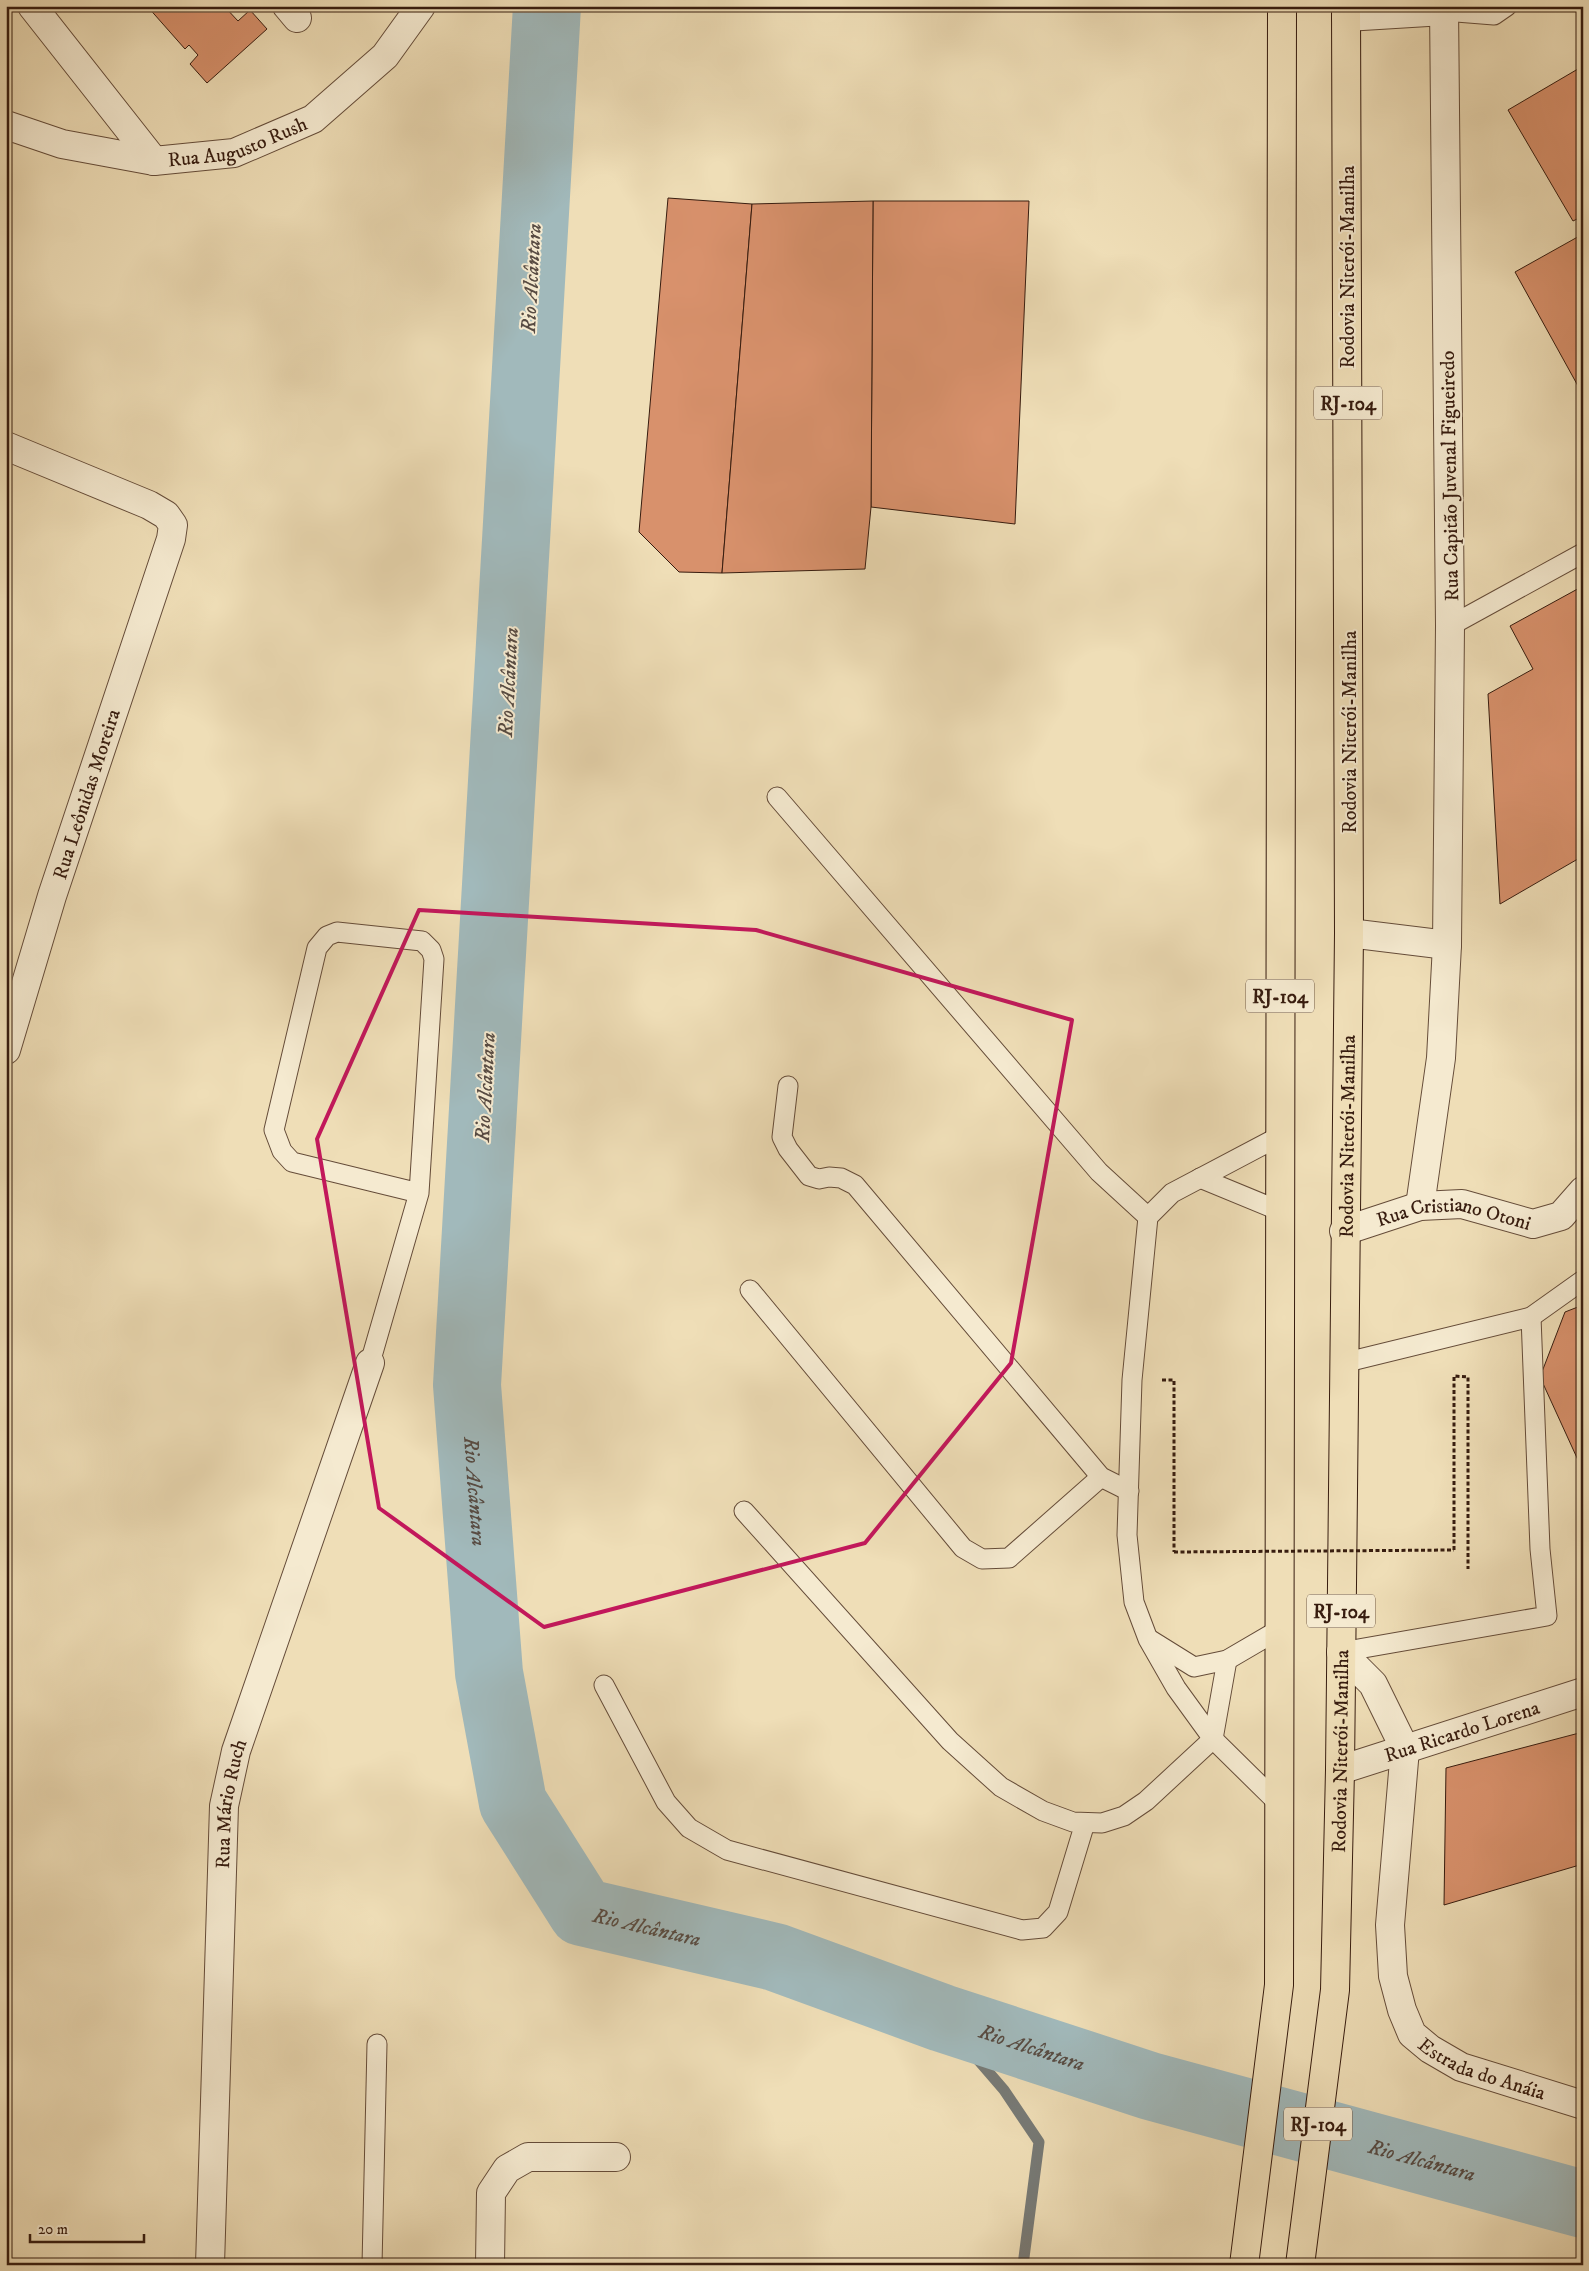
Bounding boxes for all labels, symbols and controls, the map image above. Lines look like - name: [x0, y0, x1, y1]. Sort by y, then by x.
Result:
- street label: Rua Augusto Rush: [167, 112, 312, 174]
- street label: Rodovia Niterói-Manilha: [1336, 165, 1361, 368]
- water label: Rio Alcântara: [516, 223, 548, 334]
- street label: Rua Capitão Juvenal Figueiredo: [1436, 350, 1465, 602]
- road number: RJ-104: [1314, 386, 1382, 419]
- water label: Rio Alcântara: [493, 627, 525, 738]
- street label: Rodovia Niterói-Manilha: [1338, 630, 1363, 833]
- street label: Rua Leônidas Moreira: [48, 706, 127, 883]
- road number: RJ-104: [1246, 979, 1314, 1012]
- water label: Rio Alcântara: [470, 1032, 502, 1143]
- street label: Rodovia Niterói-Manilha: [1335, 1034, 1362, 1238]
- street label: Rua Cristiano Otoni: [1373, 1193, 1534, 1237]
- water label: Rio Alcântara: [457, 1435, 491, 1547]
- road number: RJ-104: [1307, 1594, 1375, 1628]
- street label: Rodovia Niterói-Manilha: [1327, 1649, 1355, 1853]
- street label: Rua Ricardo Lorena: [1382, 1696, 1544, 1769]
- street label: Rua Mário Ruch: [211, 1735, 253, 1869]
- water label: Rio Alcântara: [589, 1903, 703, 1953]
- water label: Rio Alcântara: [975, 2019, 1088, 2078]
- street label: Estrada do Anáia: [1412, 2033, 1549, 2107]
- road number: RJ-104: [1284, 2108, 1352, 2140]
- water label: Rio Alcântara: [1364, 2134, 1478, 2188]
- scale bar: [30, 2211, 144, 2243]
- text: 20 m: [38, 2220, 68, 2239]

